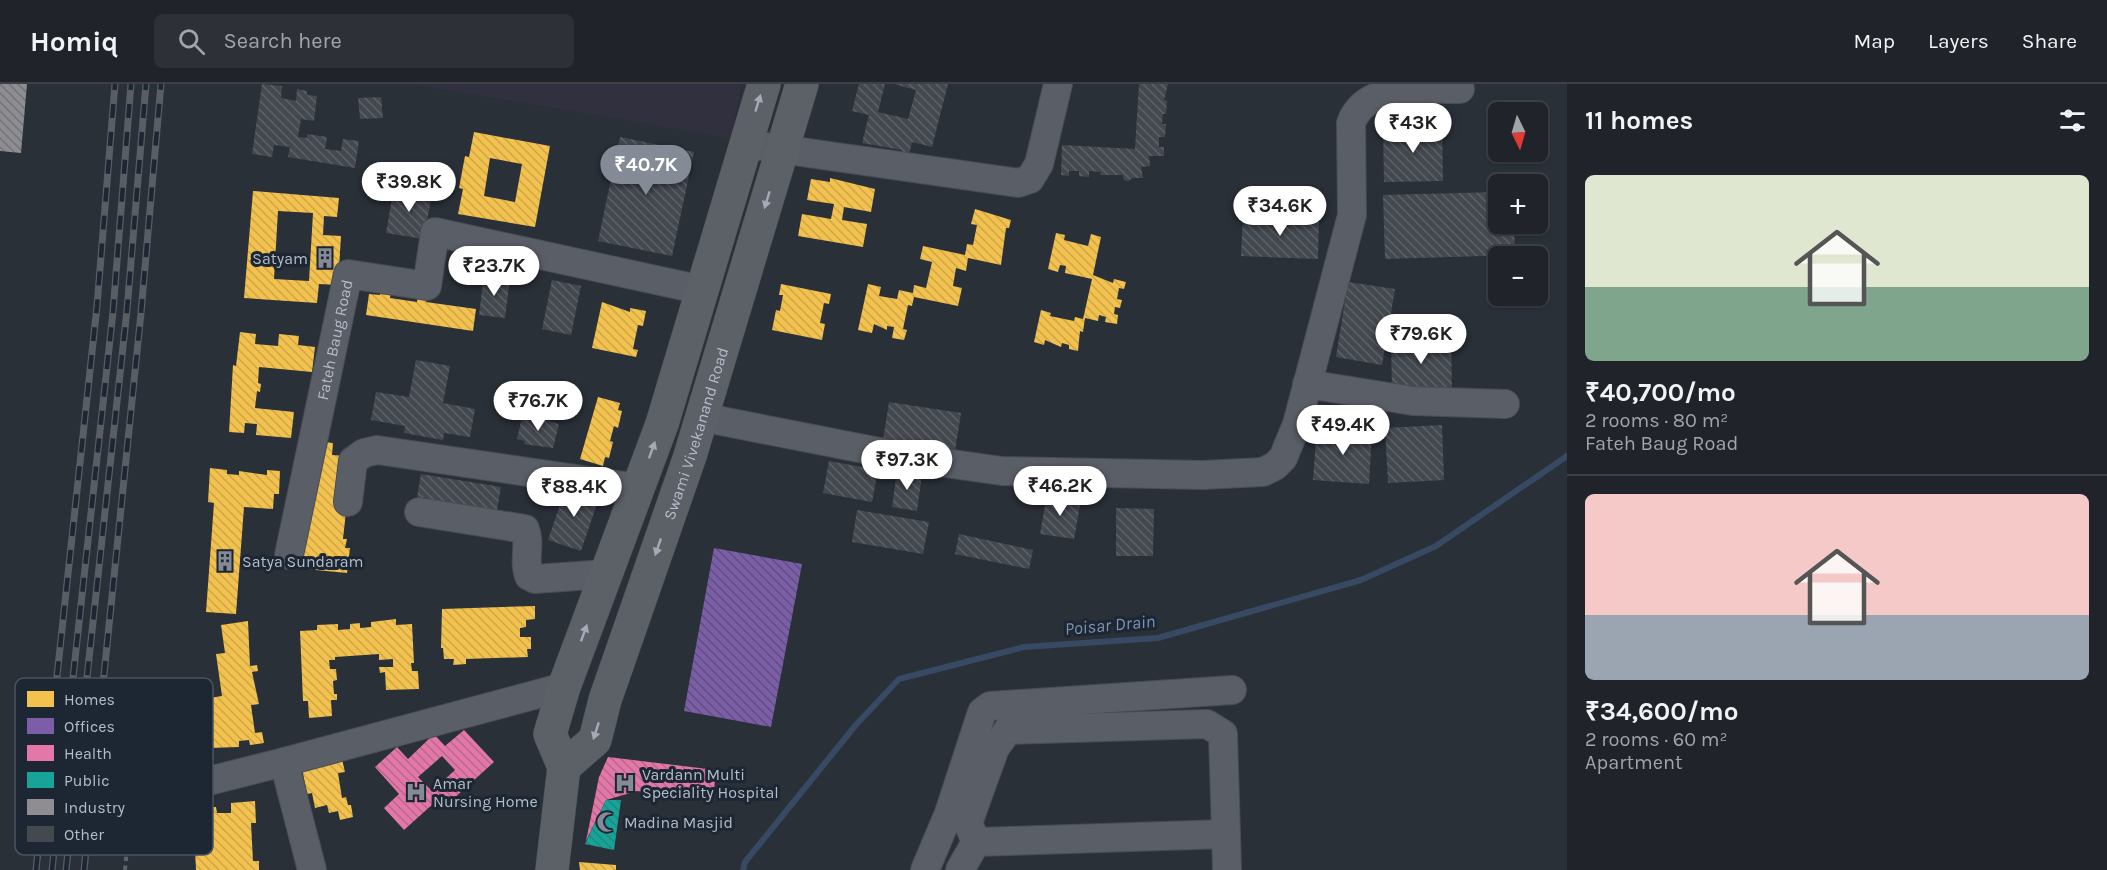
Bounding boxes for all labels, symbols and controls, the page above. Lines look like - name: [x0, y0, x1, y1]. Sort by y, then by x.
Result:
- search box: [154, 14, 574, 68]
- text: Homiq: [30, 25, 118, 58]
- icon: search: [175, 25, 208, 58]
- text: Search here: [223, 28, 342, 54]
- text: Map: [1853, 29, 1895, 53]
- text: Layers: [1928, 29, 1989, 53]
- text: Share: [2022, 29, 2077, 53]
- one-way arrow: [754, 94, 763, 112]
- north arrow: [1488, 102, 1548, 162]
- map controls: [1488, 102, 1548, 306]
- pin: ₹43K: [1377, 103, 1449, 154]
- icon: filters: [2056, 104, 2089, 137]
- text: 11 homes: [1585, 105, 1693, 136]
- text: ₹43K: [1389, 111, 1437, 134]
- pin: ₹40.7K: [597, 145, 695, 196]
- text: ₹40.7K: [614, 153, 678, 176]
- pin: ₹39.8K: [360, 162, 458, 213]
- text: ₹39.8K: [376, 170, 442, 193]
- button: +: [1488, 174, 1548, 234]
- pin: ₹34.6K: [1231, 186, 1329, 237]
- one-way arrow: [762, 191, 771, 209]
- text: ₹34.6K: [1247, 194, 1313, 217]
- icon: home: [1783, 214, 1891, 322]
- building icon: Satyam: [313, 246, 337, 270]
- pin: ₹23.7K: [445, 246, 543, 297]
- button: −: [1488, 246, 1548, 306]
- place label: Satyam: [252, 249, 308, 268]
- text: ₹23.7K: [462, 254, 526, 277]
- street label: Fateh Baug Road: [312, 278, 356, 402]
- pin: ₹79.6K: [1372, 314, 1470, 365]
- text: ₹79.6K: [1389, 322, 1453, 345]
- street label: Swami Vivekanand Road: [659, 345, 732, 522]
- text: ₹40,700/mo: [1585, 377, 1736, 408]
- pin: ₹76.7K: [489, 381, 587, 432]
- text: ₹76.7K: [508, 389, 568, 412]
- pin: ₹49.4K: [1294, 405, 1392, 456]
- text: 2 rooms · 80 m²: [1585, 409, 1728, 432]
- text: ₹49.4K: [1311, 413, 1375, 436]
- text: Fateh Baug Road: [1585, 432, 1738, 455]
- pin: ₹97.3K: [858, 440, 956, 491]
- one-way arrow: [648, 441, 658, 459]
- text: ₹97.3K: [875, 448, 939, 471]
- pin: ₹46.2K: [1011, 466, 1109, 517]
- pin: ₹88.4K: [525, 467, 623, 518]
- text: ₹46.2K: [1028, 474, 1092, 497]
- text: ₹88.4K: [541, 475, 607, 498]
- icon: home: [1783, 533, 1891, 641]
- one-way arrow: [653, 538, 663, 556]
- building icon: Satya Sundaram: [213, 549, 237, 573]
- place label: Satya Sundaram: [242, 552, 363, 571]
- water label: Poisar Drain: [1064, 610, 1156, 640]
- one-way arrow: [580, 623, 590, 641]
- legend: [15, 678, 213, 855]
- text: Homes: [64, 690, 115, 709]
- text: ₹34,600/mo: [1585, 696, 1738, 727]
- text: Offices: [64, 717, 115, 736]
- one-way arrow: [591, 722, 601, 740]
- text: 2 rooms · 60 m²: [1585, 728, 1728, 751]
- text: Health: [64, 744, 112, 763]
- text: Apartment: [1585, 751, 1683, 774]
- place label: Vardann Multi Speciality Hospital: [642, 765, 779, 802]
- text: Public: [64, 771, 110, 790]
- hospital icon: Vardann Multi Speciality Hospital: [613, 771, 637, 795]
- place label: Amar Nursing Home: [433, 774, 538, 811]
- hospital icon: Amar Nursing Home: [404, 780, 428, 804]
- text: Industry: [64, 798, 126, 817]
- mosque icon: Madina Masjid: [595, 810, 619, 834]
- place label: Madina Masjid: [624, 813, 733, 832]
- text: Other: [64, 825, 104, 844]

